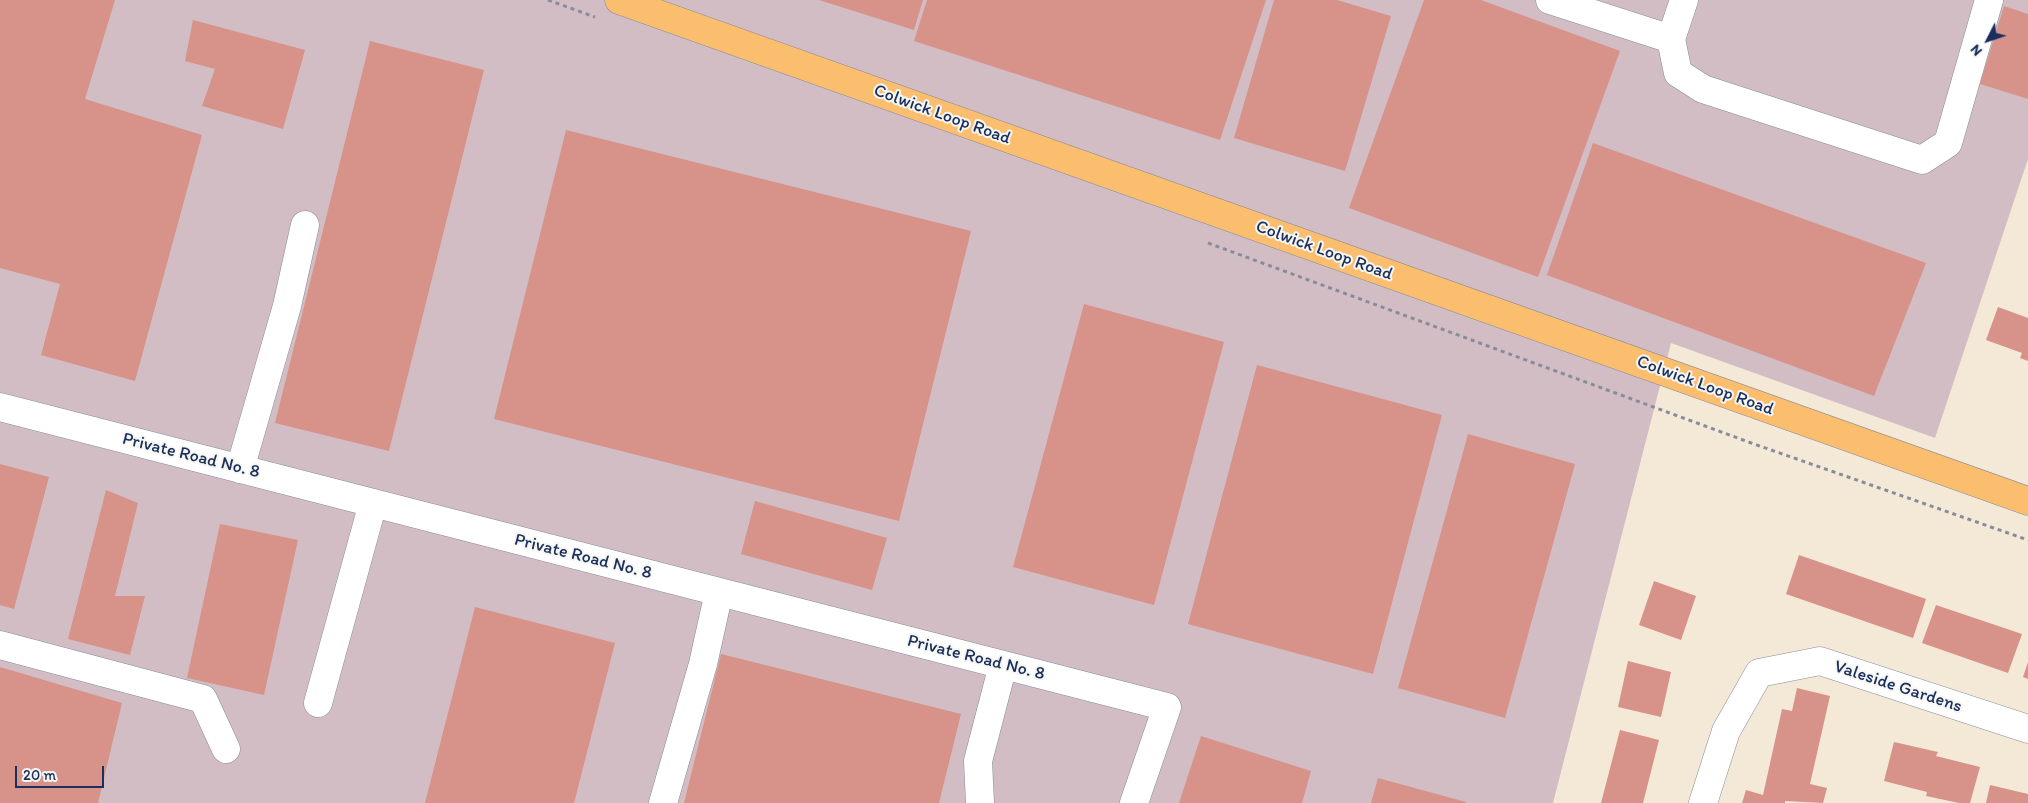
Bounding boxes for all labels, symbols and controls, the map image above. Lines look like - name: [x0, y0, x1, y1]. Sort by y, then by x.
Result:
- north arrow: [1963, 15, 2013, 65]
- text: N: [1967, 41, 1986, 59]
- street label: Colwick Loop Road: [870, 80, 1014, 150]
- street label: Colwick Loop Road: [1252, 216, 1396, 286]
- street label: Colwick Loop Road: [1633, 351, 1777, 421]
- street label: Private Road No. 8: [120, 428, 262, 484]
- street label: Private Road No. 8: [512, 529, 654, 585]
- street label: Private Road No. 8: [905, 630, 1047, 686]
- street label: Valeside Gardens: [1831, 656, 1965, 718]
- scale bar: [18, 756, 106, 788]
- text: 20 m: [23, 766, 56, 784]

